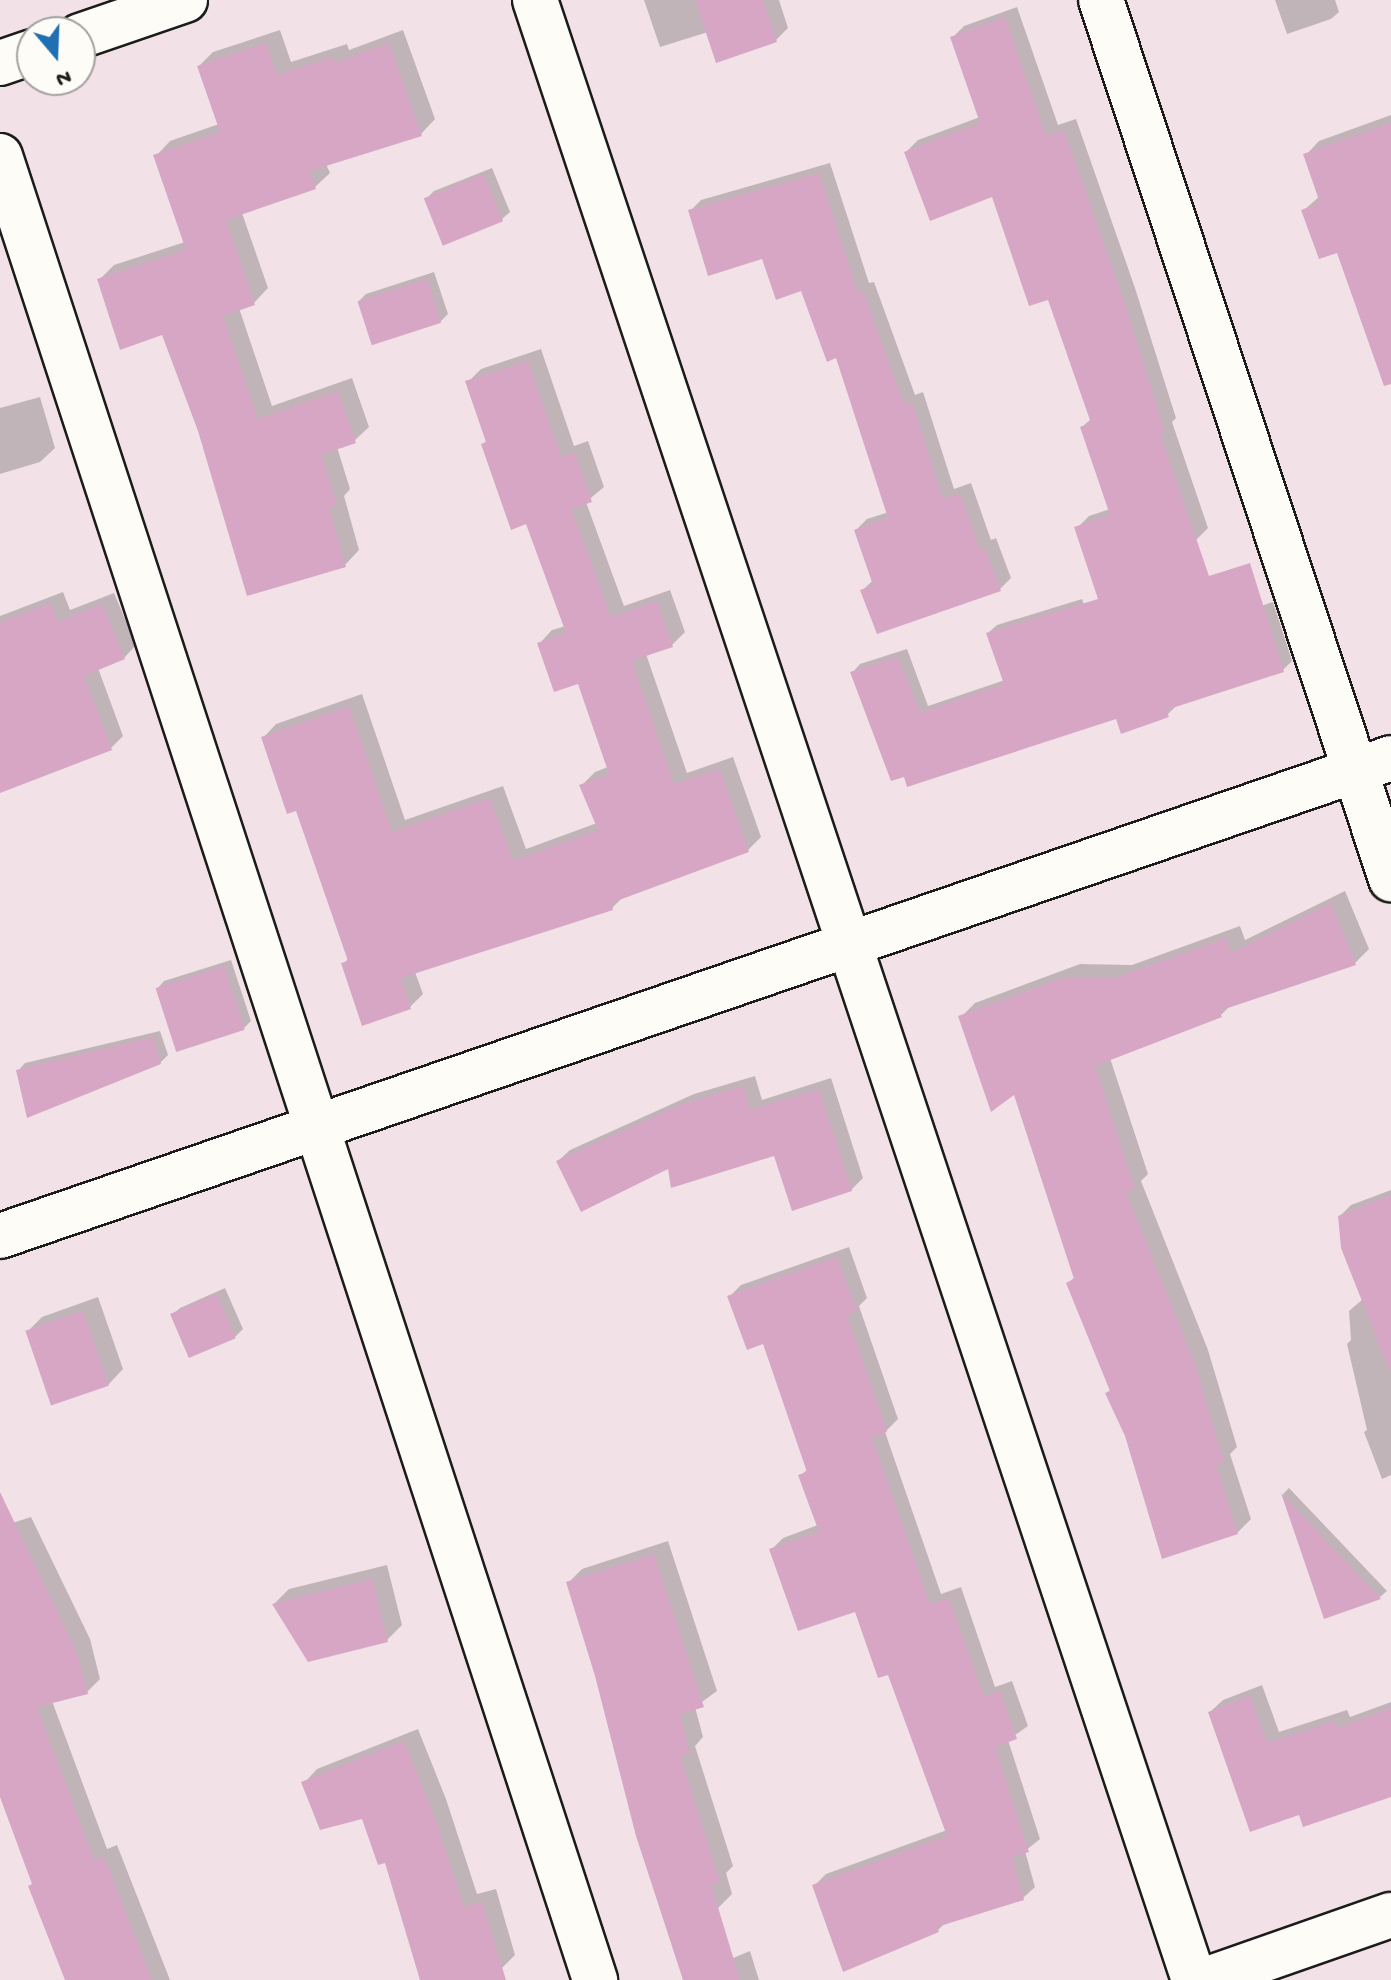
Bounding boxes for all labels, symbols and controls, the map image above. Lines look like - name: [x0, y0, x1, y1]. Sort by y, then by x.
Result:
- north arrow: [16, 16, 96, 96]
- text: N: [52, 62, 74, 91]

